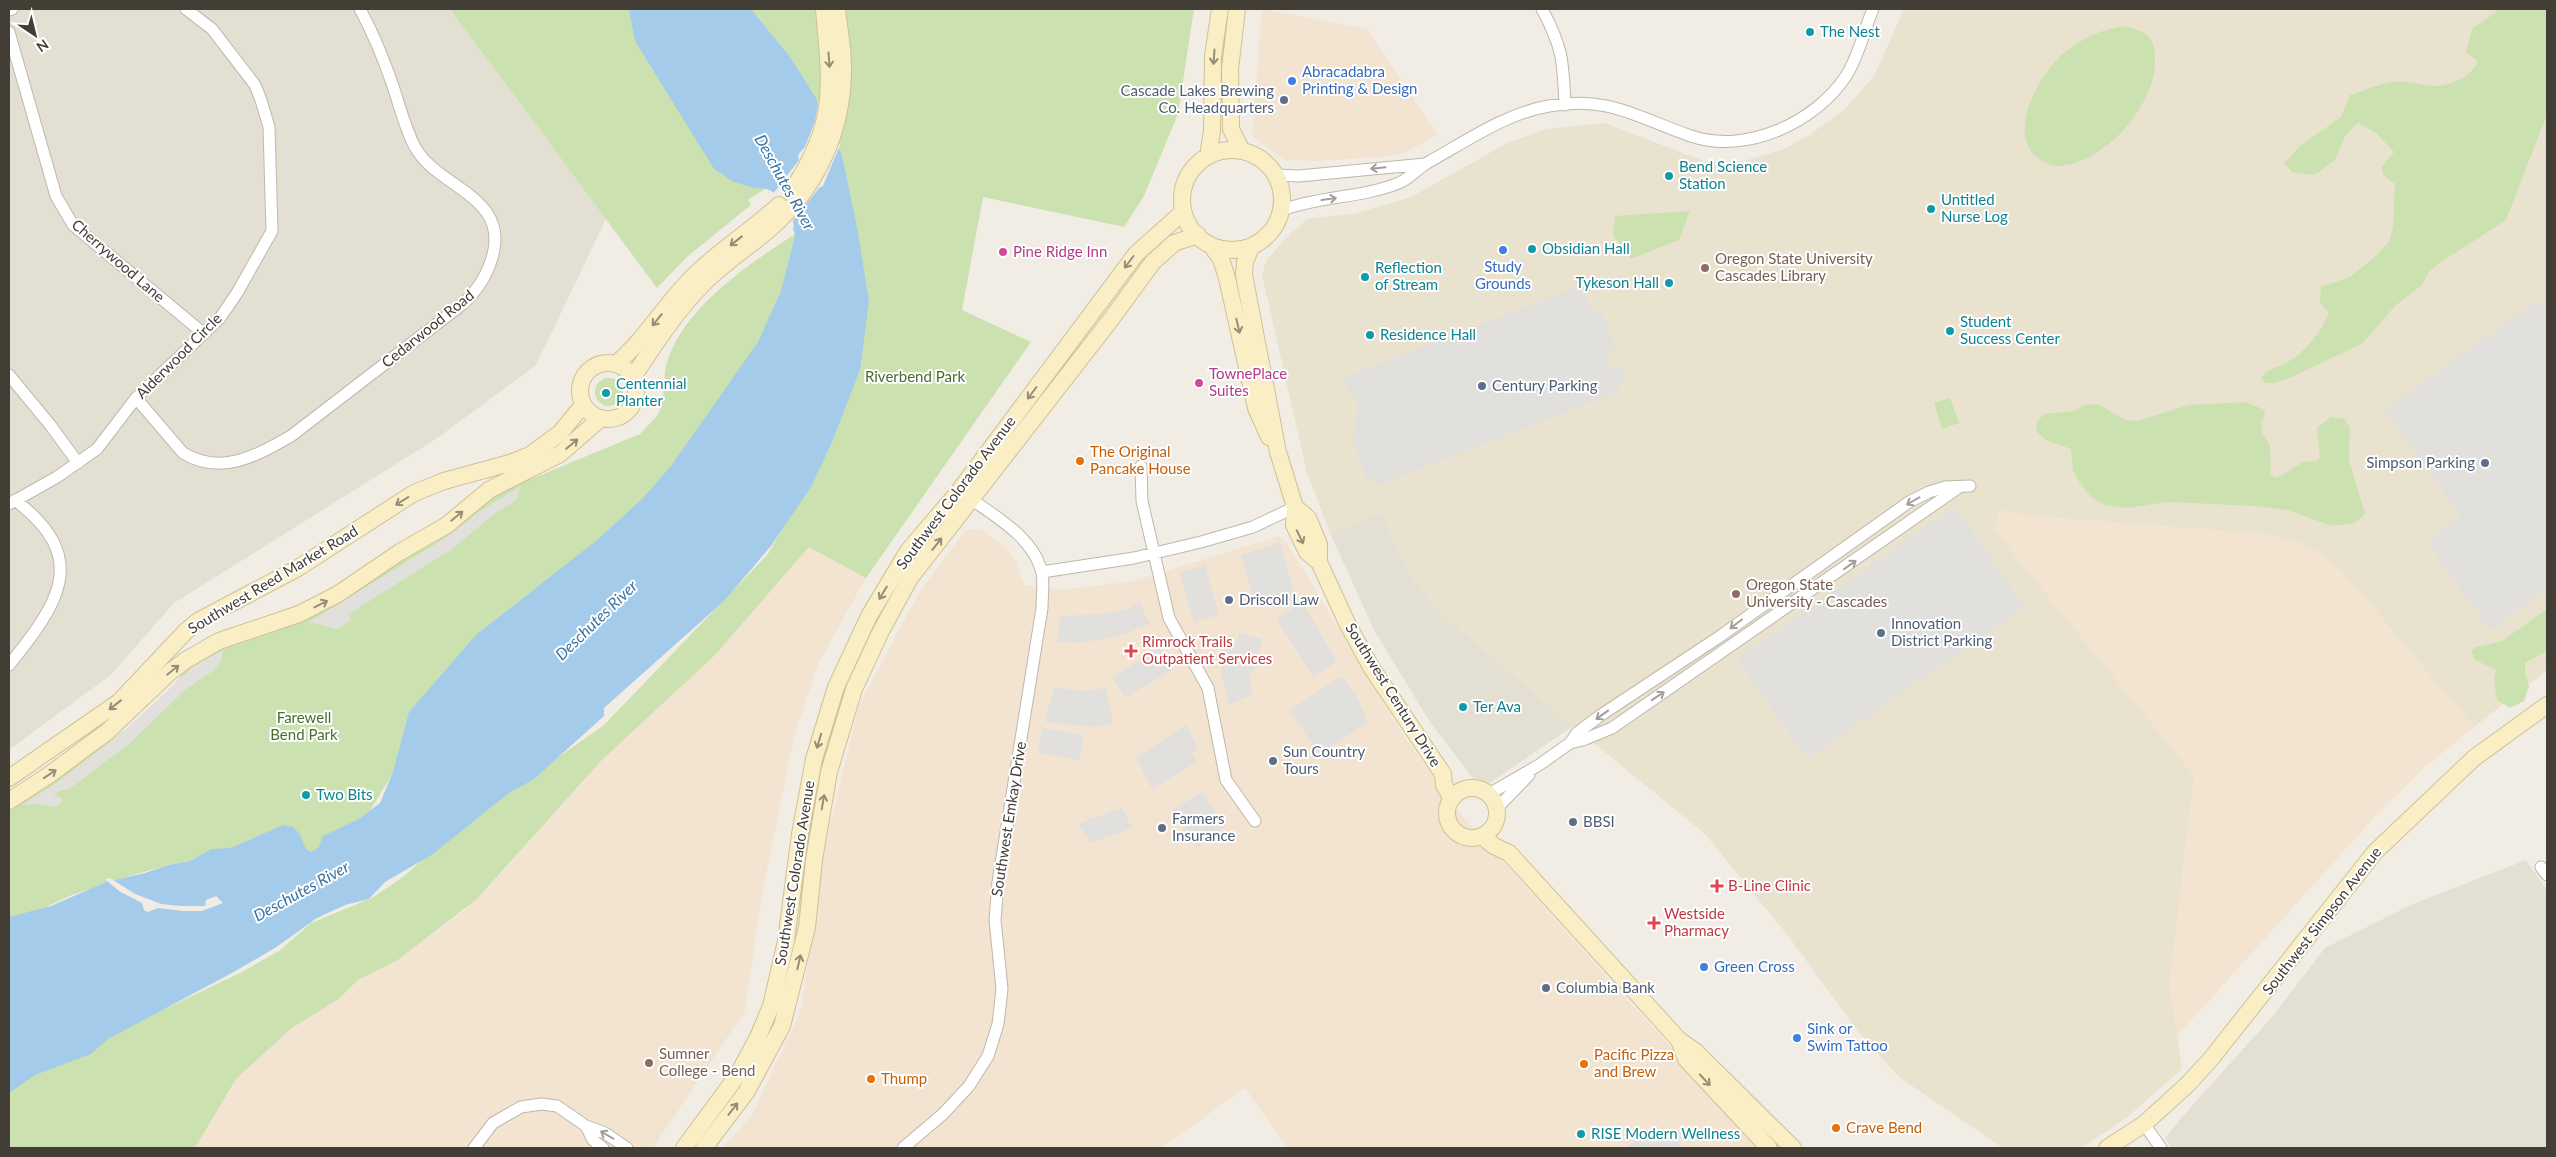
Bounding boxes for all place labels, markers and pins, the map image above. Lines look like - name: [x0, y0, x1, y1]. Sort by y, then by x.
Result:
- place label: The Nest: [1820, 22, 1880, 40]
- marker: The Nest: [1804, 26, 1816, 38]
- place label: Abracadabra Printing & Design: [1302, 62, 1417, 97]
- marker: Abracadabra Printing & Design: [1286, 75, 1298, 87]
- place label: Cascade Lakes Brewing Co. Headquarters: [1121, 81, 1274, 116]
- marker: Cascade Lakes Brewing Co. Headquarters: [1278, 94, 1290, 106]
- place label: Bend Science Station: [1679, 157, 1767, 192]
- marker: Bend Science Station: [1663, 170, 1675, 182]
- place label: Untitled Nurse Log: [1941, 190, 2008, 225]
- marker: Untitled Nurse Log: [1925, 203, 1937, 215]
- place label: Obsidian Hall: [1542, 239, 1630, 257]
- place label: Pine Ridge Inn: [1013, 242, 1107, 260]
- marker: Obsidian Hall: [1526, 243, 1538, 255]
- marker: Study Grounds: [1497, 244, 1509, 256]
- marker: Pine Ridge Inn: [997, 246, 1009, 258]
- place label: Oregon State University Cascades Library: [1715, 249, 1873, 284]
- place label: Study Grounds: [1475, 257, 1531, 292]
- place label: Reflection of Stream: [1375, 258, 1442, 293]
- marker: Oregon State University Cascades Library: [1699, 262, 1711, 274]
- marker: Reflection of Stream: [1359, 271, 1371, 283]
- place label: Tykeson Hall: [1576, 273, 1659, 291]
- marker: Tykeson Hall: [1663, 277, 1675, 289]
- place label: Student Success Center: [1960, 312, 2060, 347]
- place label: Residence Hall: [1380, 325, 1476, 343]
- marker: Student Success Center: [1944, 325, 1956, 337]
- marker: Residence Hall: [1364, 329, 1376, 341]
- place label: TownePlace Suites: [1209, 364, 1287, 399]
- place label: Centennial Planter: [616, 374, 687, 409]
- place label: Century Parking: [1492, 376, 1598, 394]
- marker: TownePlace Suites: [1193, 377, 1205, 389]
- marker: Century Parking: [1476, 380, 1488, 392]
- marker: Centennial Planter: [600, 387, 612, 399]
- place label: The Original Pancake House: [1090, 442, 1191, 477]
- place label: Simpson Parking: [2366, 453, 2475, 471]
- marker: The Original Pancake House: [1074, 455, 1086, 467]
- marker: Simpson Parking: [2479, 457, 2491, 469]
- place label: Oregon State University - Cascades: [1746, 575, 1887, 610]
- marker: Oregon State University - Cascades: [1730, 588, 1742, 600]
- place label: Driscoll Law: [1239, 590, 1319, 608]
- marker: Driscoll Law: [1223, 594, 1235, 606]
- place label: Innovation District Parking: [1891, 614, 1992, 649]
- marker: Innovation District Parking: [1875, 627, 1887, 639]
- place label: Rimrock Trails Outpatient Services: [1142, 632, 1272, 667]
- marker: Rimrock Trails Outpatient Services: [1124, 644, 1138, 658]
- place label: Ter Ava: [1473, 697, 1521, 715]
- marker: Ter Ava: [1457, 701, 1469, 713]
- place label: Sun Country Tours: [1283, 742, 1365, 777]
- marker: Sun Country Tours: [1267, 755, 1279, 767]
- place label: Two Bits: [316, 785, 373, 803]
- marker: Two Bits: [300, 789, 312, 801]
- place label: Farmers Insurance: [1172, 809, 1236, 844]
- place label: BBSI: [1583, 812, 1615, 830]
- marker: BBSI: [1567, 816, 1579, 828]
- marker: Farmers Insurance: [1156, 822, 1168, 834]
- place label: B-Line Clinic: [1728, 876, 1811, 894]
- marker: B-Line Clinic: [1710, 879, 1724, 893]
- place label: Westside Pharmacy: [1664, 904, 1729, 939]
- marker: Westside Pharmacy: [1648, 917, 1660, 929]
- place label: Green Cross: [1714, 957, 1795, 975]
- marker: Green Cross: [1698, 961, 1710, 973]
- place label: Columbia Bank: [1556, 978, 1655, 996]
- marker: Columbia Bank: [1540, 982, 1552, 994]
- place label: Sink or Swim Tattoo: [1807, 1019, 1888, 1054]
- marker: Sink or Swim Tattoo: [1791, 1032, 1803, 1044]
- place label: Sumner College - Bend: [659, 1044, 756, 1079]
- place label: Pacific Pizza and Brew: [1594, 1045, 1674, 1080]
- marker: Sumner College - Bend: [643, 1057, 655, 1069]
- marker: Pacific Pizza and Brew: [1578, 1058, 1590, 1070]
- place label: Thump: [881, 1069, 927, 1087]
- marker: Thump: [865, 1073, 877, 1085]
- place label: Crave Bend: [1846, 1118, 1922, 1136]
- marker: Crave Bend: [1830, 1122, 1842, 1134]
- place label: RISE Modern Wellness: [1591, 1124, 1740, 1142]
- marker: RISE Modern Wellness: [1575, 1128, 1587, 1140]

